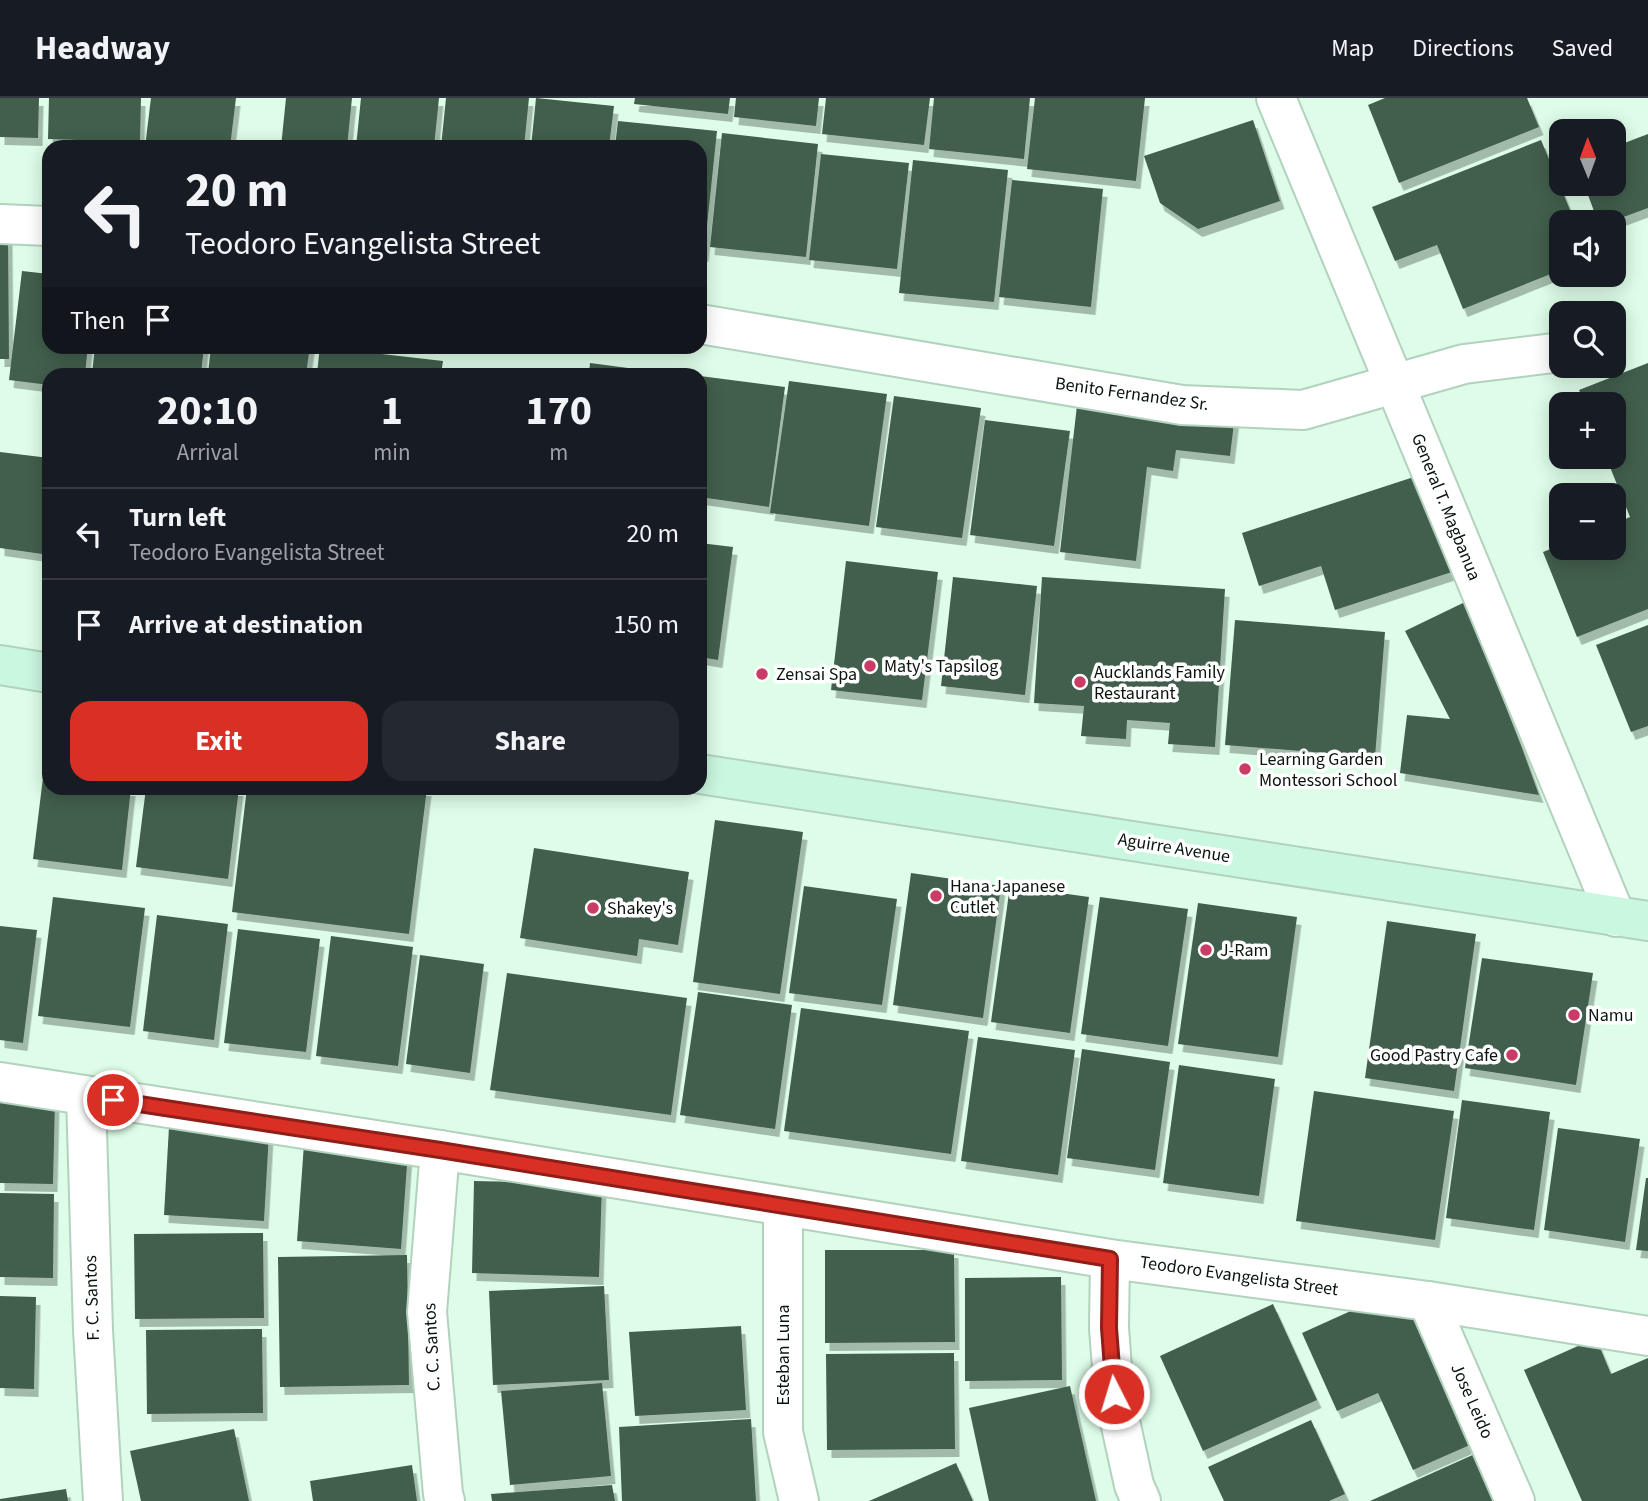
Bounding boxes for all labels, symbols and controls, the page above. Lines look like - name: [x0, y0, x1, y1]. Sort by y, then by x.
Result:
- text: Headway: [35, 25, 170, 72]
- text: Map: [1331, 31, 1374, 66]
- text: Directions: [1412, 31, 1514, 66]
- text: Saved: [1552, 31, 1613, 66]
- north arrow: [1549, 119, 1626, 196]
- map controls: [1549, 119, 1626, 560]
- text: 20 m: [185, 156, 289, 226]
- icon: left: [70, 168, 161, 259]
- button: sound: [1549, 210, 1626, 287]
- text: Teodoro Evangelista Street: [185, 221, 541, 267]
- icon: arrive: [139, 301, 177, 339]
- button: search: [1549, 301, 1626, 378]
- text: Then: [70, 302, 125, 339]
- street label: Benito Fernandez Sr.: [1053, 371, 1211, 417]
- text: 20:10: [157, 381, 258, 441]
- text: 1: [381, 381, 403, 441]
- text: 170: [525, 381, 592, 441]
- button: +: [1549, 392, 1626, 469]
- street label: General T. Magbanua: [1405, 430, 1487, 584]
- text: Arrival: [177, 436, 239, 469]
- text: min: [373, 436, 411, 469]
- text: m: [549, 436, 568, 469]
- button: −: [1549, 483, 1626, 560]
- text: Turn left: [129, 499, 226, 536]
- icon: left: [70, 515, 108, 553]
- text: 20 m: [626, 515, 679, 552]
- text: Teodoro Evangelista Street: [129, 536, 385, 569]
- icon: arrive: [70, 606, 108, 644]
- text: Arrive at destination: [129, 606, 363, 643]
- text: 150 m: [613, 606, 679, 643]
- place label: Maty's Tapsilog: [884, 654, 998, 679]
- marker: Maty's Tapsilog: [862, 658, 878, 674]
- place label: Aucklands Family Restaurant: [1094, 660, 1226, 706]
- place label: Zensai Spa: [776, 662, 857, 687]
- marker: Zensai Spa: [754, 666, 770, 682]
- marker: Aucklands Family Restaurant: [1072, 674, 1088, 690]
- button: Exit: [70, 701, 368, 781]
- button: Share: [382, 701, 679, 781]
- place label: Learning Garden Montessori School: [1259, 747, 1397, 793]
- marker: Learning Garden Montessori School: [1237, 761, 1253, 777]
- street label: Aguirre Avenue: [1116, 827, 1232, 869]
- place label: Hana Japanese Cutlet: [950, 874, 1065, 920]
- marker: Hana Japanese Cutlet: [928, 888, 944, 904]
- place label: Shakey's: [607, 896, 673, 921]
- marker: Shakey's: [585, 900, 601, 916]
- place label: J-Ram: [1220, 938, 1268, 963]
- marker: J-Ram: [1198, 942, 1214, 958]
- place label: Namu: [1588, 1003, 1633, 1028]
- marker: Namu: [1566, 1007, 1582, 1023]
- place label: Good Pastry Cafe: [1370, 1043, 1498, 1068]
- marker: Good Pastry Cafe: [1504, 1047, 1520, 1063]
- pin: [83, 1070, 143, 1130]
- icon: arrive: [94, 1081, 132, 1119]
- street label: Teodoro Evangelista Street: [1138, 1250, 1340, 1302]
- street label: F. C. Santos: [78, 1255, 106, 1341]
- street label: C. C. Santos: [417, 1302, 447, 1392]
- street label: Esteban Luna: [771, 1305, 796, 1405]
- position arrow: [1077, 1357, 1151, 1431]
- street label: Jose Leido: [1444, 1359, 1500, 1443]

